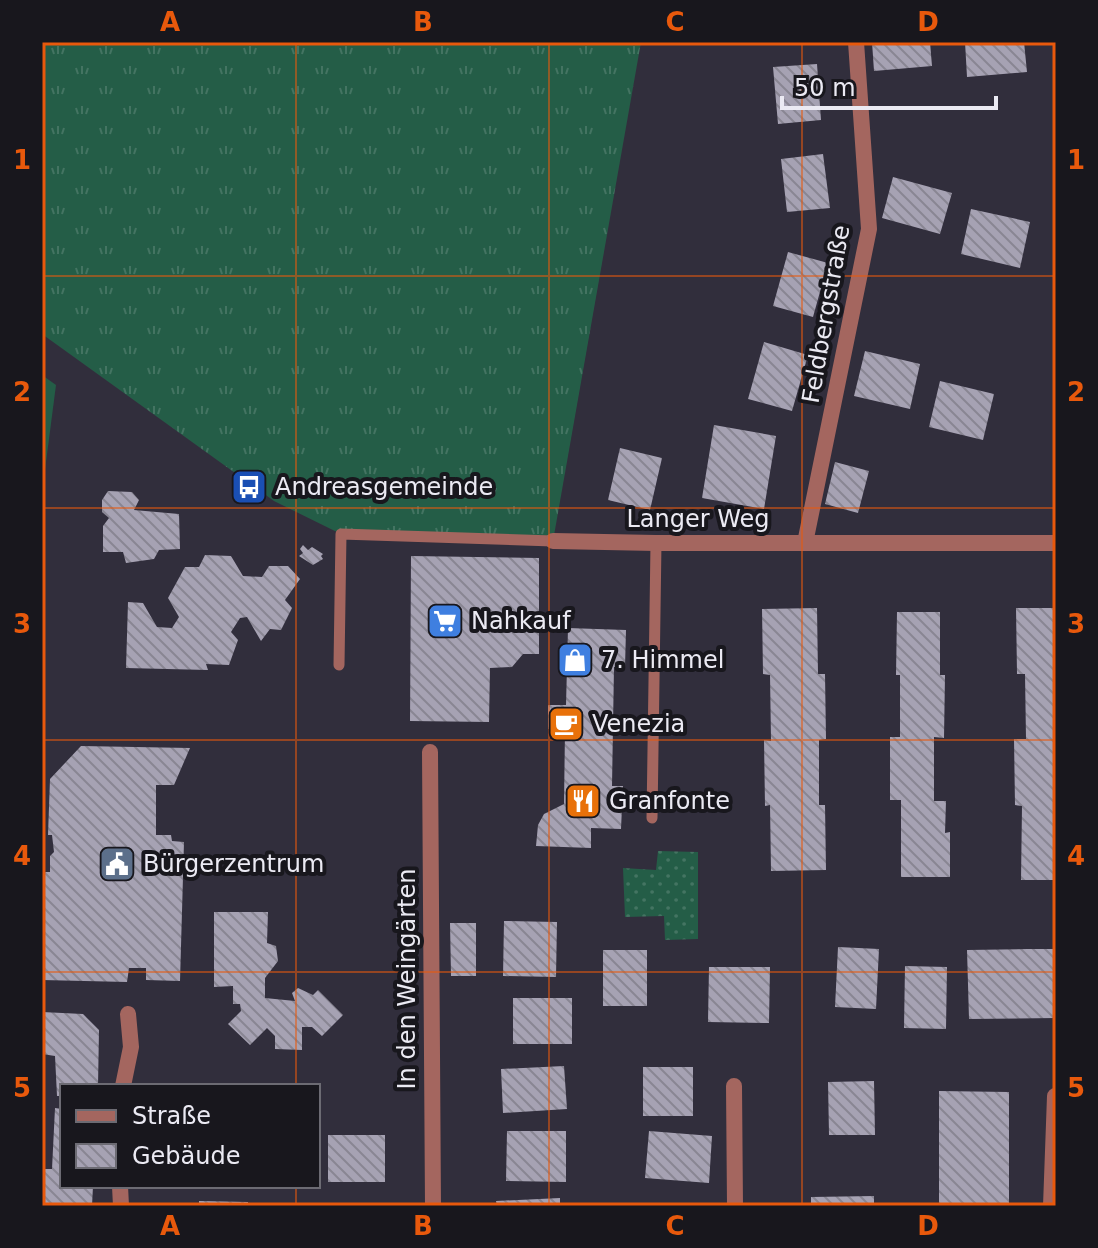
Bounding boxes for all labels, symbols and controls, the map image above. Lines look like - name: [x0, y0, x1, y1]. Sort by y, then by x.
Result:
- text: A: [160, 7, 180, 37]
- text: B: [413, 7, 433, 37]
- text: C: [665, 7, 685, 37]
- text: D: [917, 7, 939, 37]
- scale bar: [782, 60, 996, 110]
- text: 50 m: [794, 74, 856, 102]
- text: 1: [13, 145, 31, 175]
- text: 1: [1067, 145, 1085, 175]
- street label: Feldbergstraße: [797, 223, 855, 405]
- text: 2: [13, 377, 31, 407]
- text: 2: [1067, 377, 1085, 407]
- bus stop icon: Andreasgemeinde: [230, 468, 268, 506]
- place label: Andreasgemeinde: [275, 473, 493, 501]
- street label: Langer Weg: [626, 505, 770, 533]
- supermarket icon: Nahkauf: [426, 602, 464, 640]
- place label: Nahkauf: [471, 607, 571, 635]
- text: 3: [13, 609, 31, 639]
- text: 3: [1067, 609, 1085, 639]
- shop icon: 7. Himmel: [556, 641, 594, 679]
- place label: 7. Himmel: [601, 646, 724, 674]
- cafe icon: Venezia: [547, 705, 585, 743]
- place label: Venezia: [592, 710, 685, 738]
- restaurant icon: Granfonte: [564, 782, 602, 820]
- place label: Granfonte: [609, 787, 730, 815]
- text: 4: [13, 841, 31, 871]
- text: 4: [1067, 841, 1085, 871]
- public building icon: Bürgerzentrum: [98, 845, 136, 883]
- place label: Bürgerzentrum: [143, 850, 324, 878]
- street label: In den Weingärten: [393, 869, 421, 1089]
- text: 5: [13, 1073, 31, 1103]
- text: 5: [1067, 1073, 1085, 1103]
- legend: [60, 1084, 320, 1188]
- text: Straße: [132, 1102, 211, 1130]
- text: Gebäude: [132, 1142, 241, 1170]
- text: A: [160, 1211, 180, 1241]
- text: B: [413, 1211, 433, 1241]
- text: C: [665, 1211, 685, 1241]
- text: D: [917, 1211, 939, 1241]

